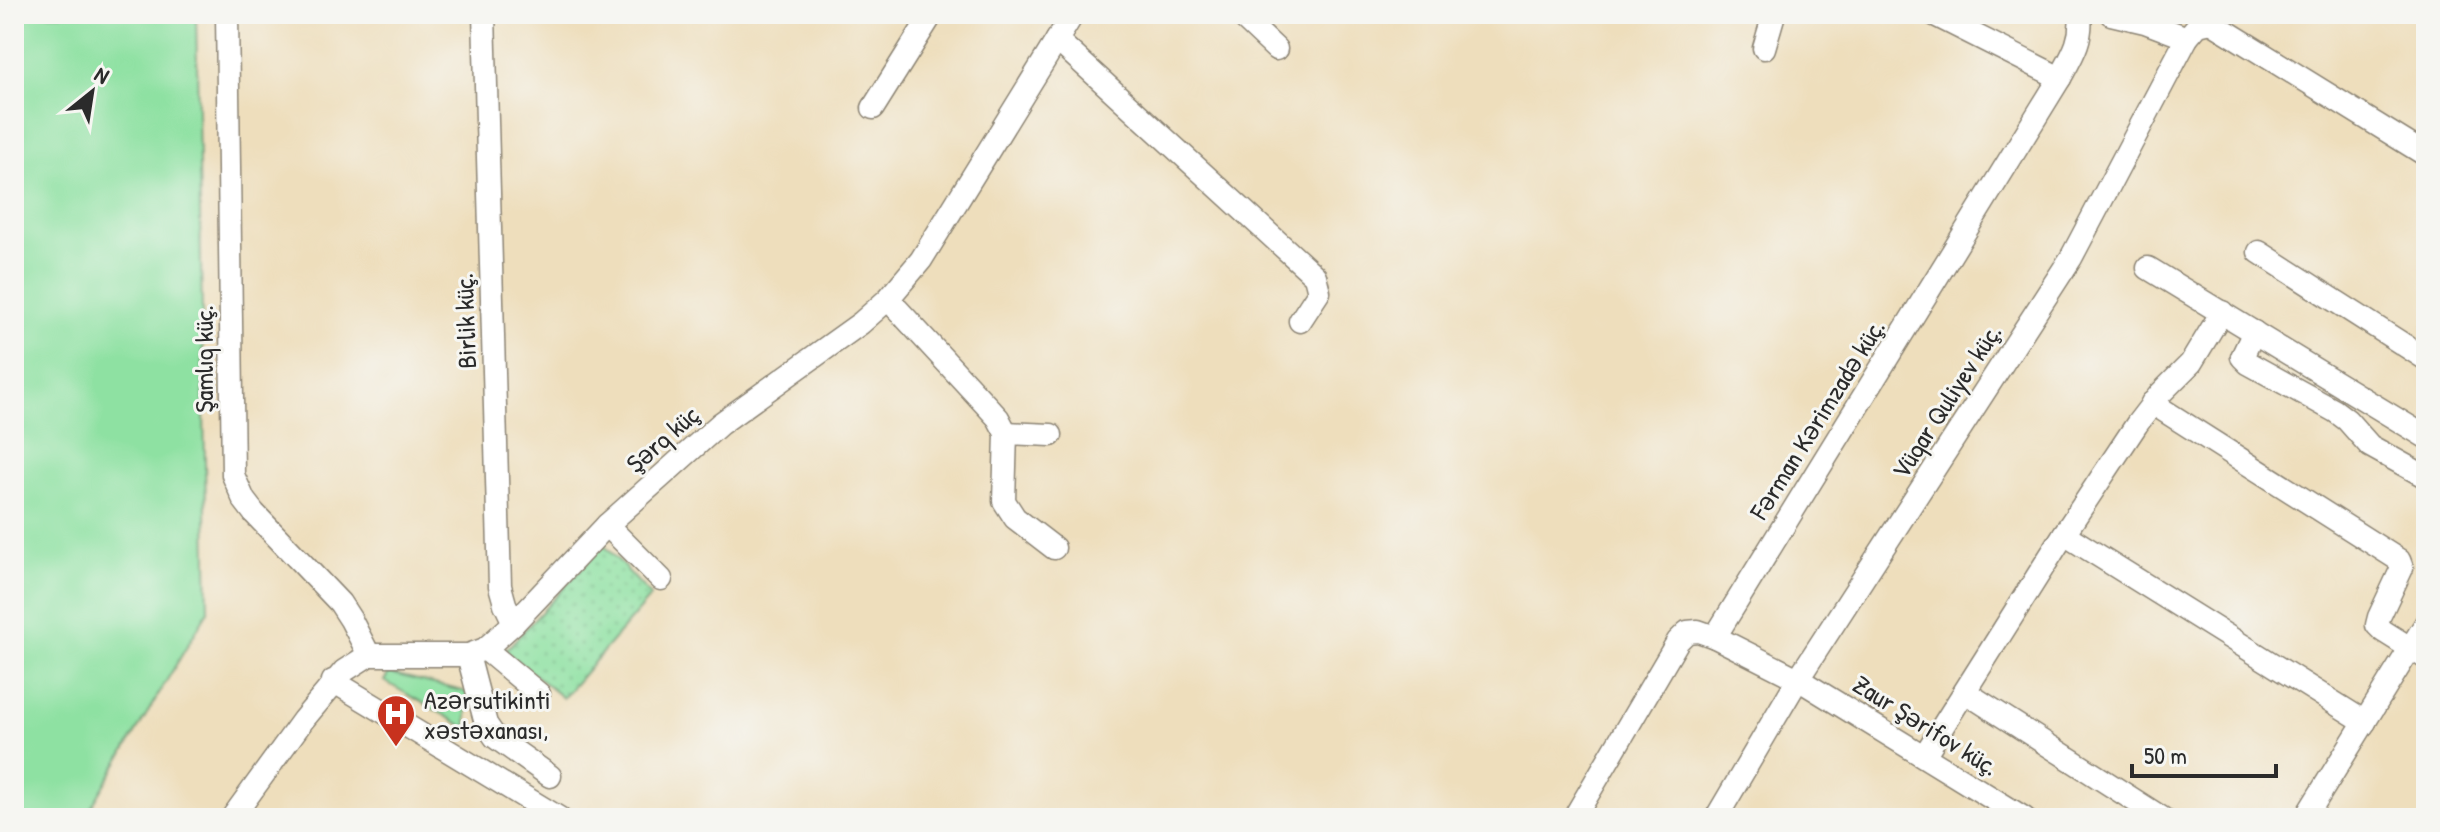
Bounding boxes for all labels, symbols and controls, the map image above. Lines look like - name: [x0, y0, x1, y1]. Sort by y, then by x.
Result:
- north arrow: [52, 52, 132, 132]
- text: N: [89, 59, 115, 91]
- street label: Birlik küç.: [446, 273, 484, 369]
- street label: Şamlıq küç.: [186, 305, 221, 413]
- street label: Fərman Kərimzadə küç.: [1741, 312, 1893, 527]
- street label: Vüqar Quliyev küç.: [1883, 317, 2009, 485]
- street label: Şərq küç: [618, 398, 706, 480]
- street label: Zaur Şərifov küç.: [1847, 666, 2005, 784]
- place label: Azərsutikinti xəstəxanası,: [424, 682, 551, 747]
- hospital icon: Azərsutikinti xəstəxanası,: [375, 693, 417, 748]
- scale bar: [2132, 728, 2276, 778]
- text: 50 m: [2144, 739, 2187, 771]

